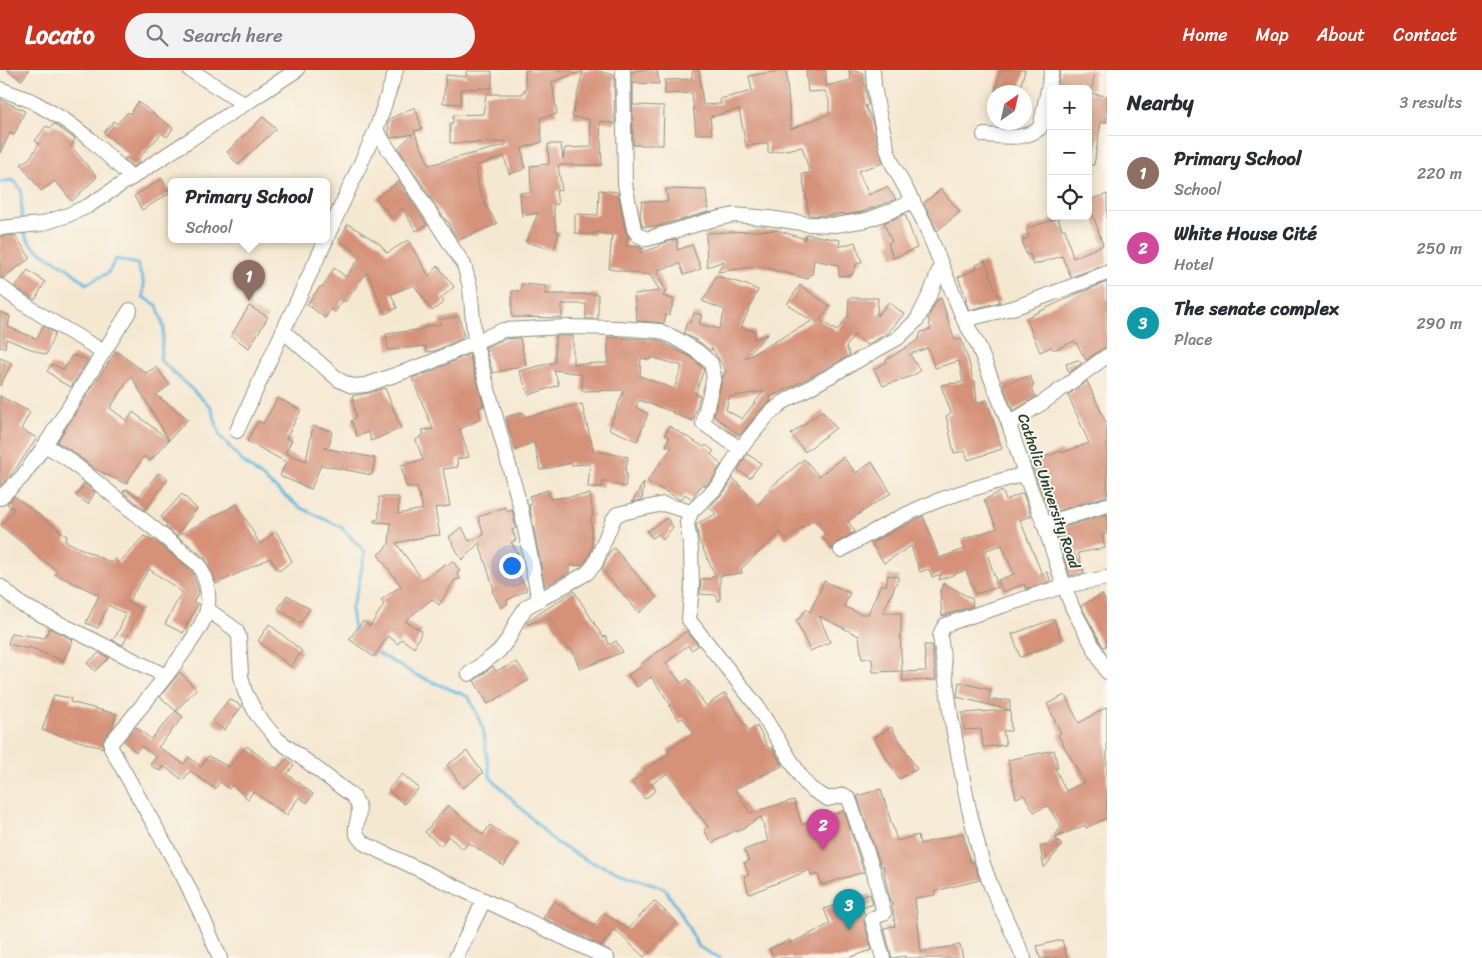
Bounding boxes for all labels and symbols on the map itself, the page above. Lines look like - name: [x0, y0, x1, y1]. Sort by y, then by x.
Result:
- north arrow: [987, 85, 1032, 130]
- pin: 1: [233, 260, 265, 301]
- street label: Catholic University Road: [1010, 410, 1088, 573]
- your location: [499, 553, 525, 579]
- pin: 2: [807, 809, 839, 850]
- pin: 3: [833, 889, 865, 930]

